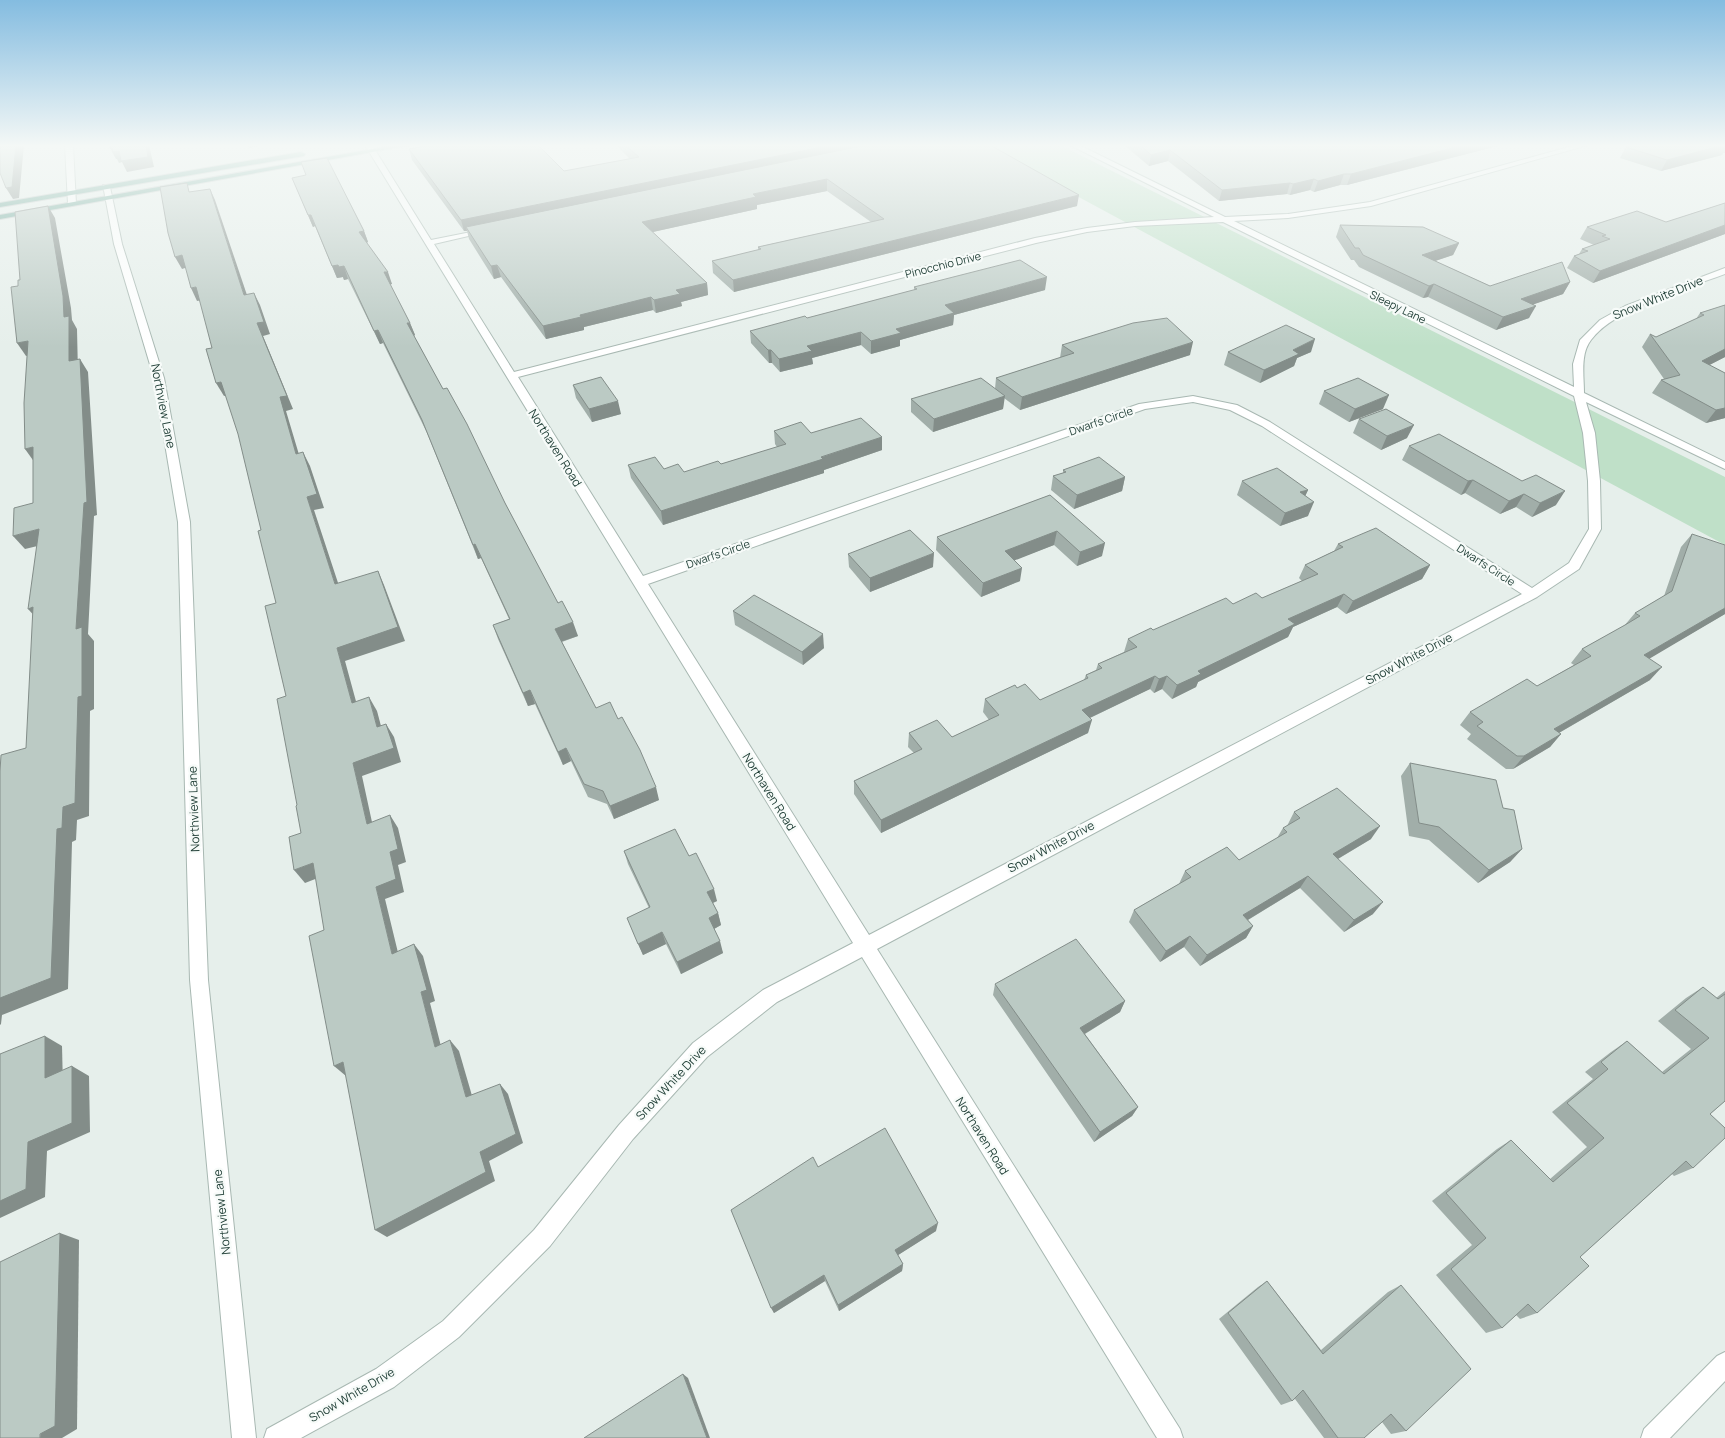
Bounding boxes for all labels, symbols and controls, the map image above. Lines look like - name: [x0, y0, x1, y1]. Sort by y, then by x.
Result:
- street label: Pinocchio Drive: [903, 248, 983, 281]
- street label: Snow White Drive: [1610, 272, 1706, 323]
- street label: Sleepy Lane: [1368, 286, 1429, 327]
- street label: Northview Lane: [147, 362, 180, 450]
- street label: Dwarfs Circle: [1067, 402, 1135, 438]
- street label: Northaven Road: [525, 406, 586, 490]
- street label: Dwarfs Circle: [684, 535, 752, 571]
- street label: Dwarfs Circle: [1454, 540, 1519, 589]
- street label: Snow White Drive: [1362, 628, 1455, 689]
- street label: Northaven Road: [739, 750, 800, 834]
- street label: Northview Lane: [184, 766, 203, 852]
- street label: Snow White Drive: [1004, 816, 1097, 877]
- street label: Snow White Drive: [632, 1042, 710, 1124]
- street label: Northaven Road: [952, 1094, 1013, 1178]
- street label: Northview Lane: [209, 1169, 234, 1256]
- street label: Snow White Drive: [306, 1363, 398, 1426]

